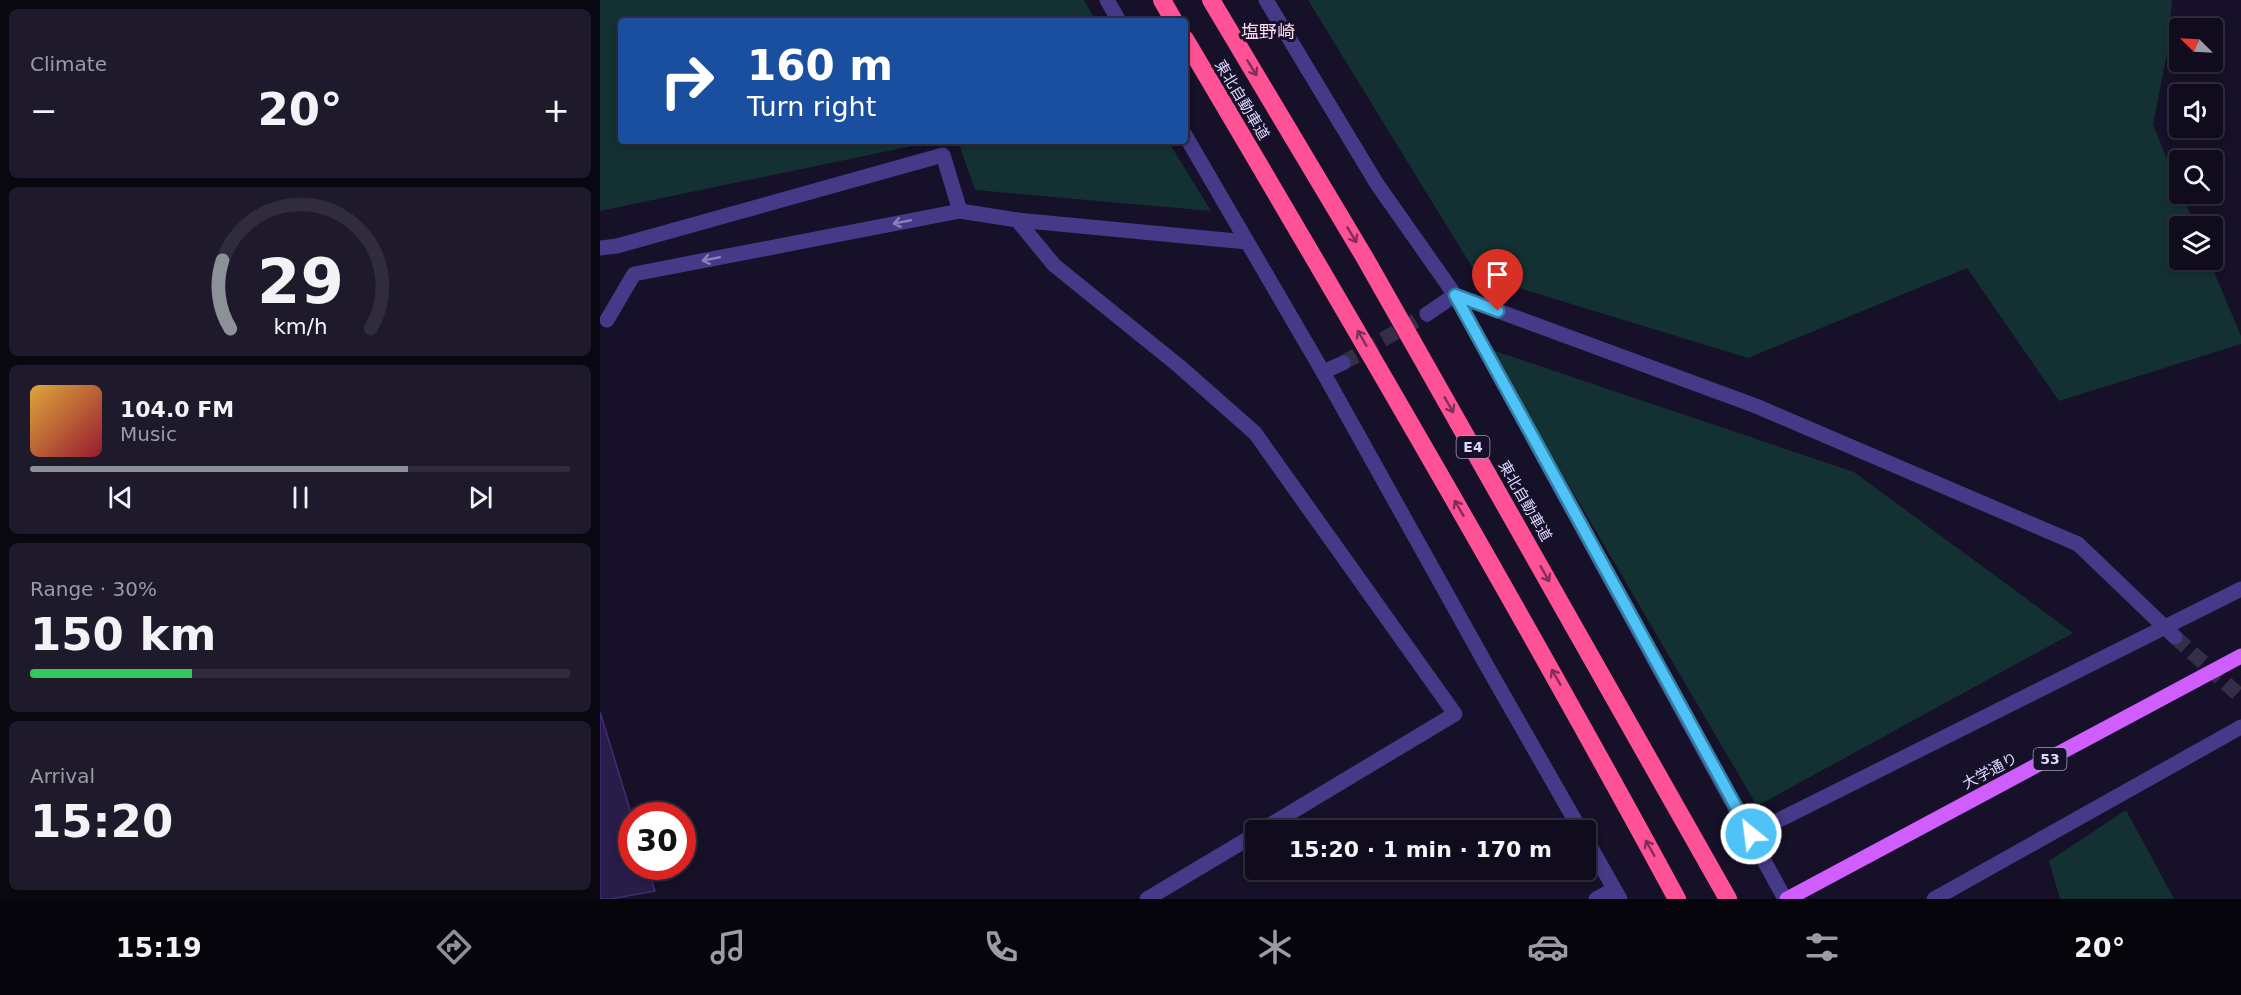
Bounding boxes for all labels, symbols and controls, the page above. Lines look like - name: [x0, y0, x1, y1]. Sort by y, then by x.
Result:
- north arrow: [2169, 18, 2223, 72]
- map controls: [2169, 18, 2223, 270]
- district label: 塩野崎: [1241, 21, 1295, 42]
- text: 160 m: [747, 41, 893, 90]
- icon: right: [648, 42, 726, 120]
- text: Climate: [30, 52, 107, 76]
- street label: 東北自動車道: [1211, 57, 1273, 143]
- one-way arrow: [1246, 59, 1258, 76]
- text: 20°: [257, 83, 343, 136]
- button: sound: [2169, 84, 2223, 138]
- text: −: [30, 91, 58, 130]
- text: +: [542, 91, 570, 130]
- text: Turn right: [747, 91, 876, 122]
- button: search: [2169, 150, 2223, 204]
- button: layers: [2169, 216, 2223, 270]
- one-way arrow: [893, 217, 913, 228]
- one-way arrow: [1347, 226, 1359, 243]
- text: 29: [257, 245, 343, 318]
- pin: [1472, 249, 1523, 311]
- one-way arrow: [701, 254, 721, 265]
- icon: arrive: [1481, 258, 1514, 291]
- text: km/h: [273, 314, 327, 339]
- one-way arrow: [1355, 330, 1367, 347]
- one-way arrow: [1444, 395, 1455, 413]
- text: 104.0 FM: [120, 397, 234, 422]
- text: Music: [120, 422, 177, 446]
- road number: E4: [1456, 436, 1490, 458]
- street label: 東北自動車道: [1495, 458, 1555, 544]
- icon: previous: [104, 481, 137, 514]
- icon: pause: [284, 481, 317, 514]
- icon: next: [464, 481, 497, 514]
- one-way arrow: [1452, 499, 1464, 516]
- one-way arrow: [1539, 565, 1551, 582]
- text: Range · 30%: [30, 577, 157, 601]
- text: 150 km: [30, 608, 216, 661]
- one-way arrow: [1550, 668, 1561, 686]
- road number: 53: [2034, 748, 2066, 770]
- street label: 大学通り: [1959, 749, 2021, 793]
- text: Arrival: [30, 764, 95, 788]
- text: 15:20: [30, 795, 173, 848]
- speed limit sign: 30: [618, 802, 696, 880]
- position arrow: [1719, 802, 1783, 866]
- text: 15:20 · 1 min · 170 m: [1289, 837, 1552, 862]
- one-way arrow: [1644, 839, 1655, 857]
- icon: directions: [433, 926, 475, 968]
- icon: music: [707, 926, 749, 968]
- icon: phone: [980, 926, 1022, 968]
- icon: climate: [1254, 926, 1296, 968]
- icon: car: [1527, 926, 1569, 968]
- icon: filters: [1801, 926, 1843, 968]
- text: 15:19: [116, 932, 202, 963]
- text: 20°: [2074, 932, 2125, 963]

